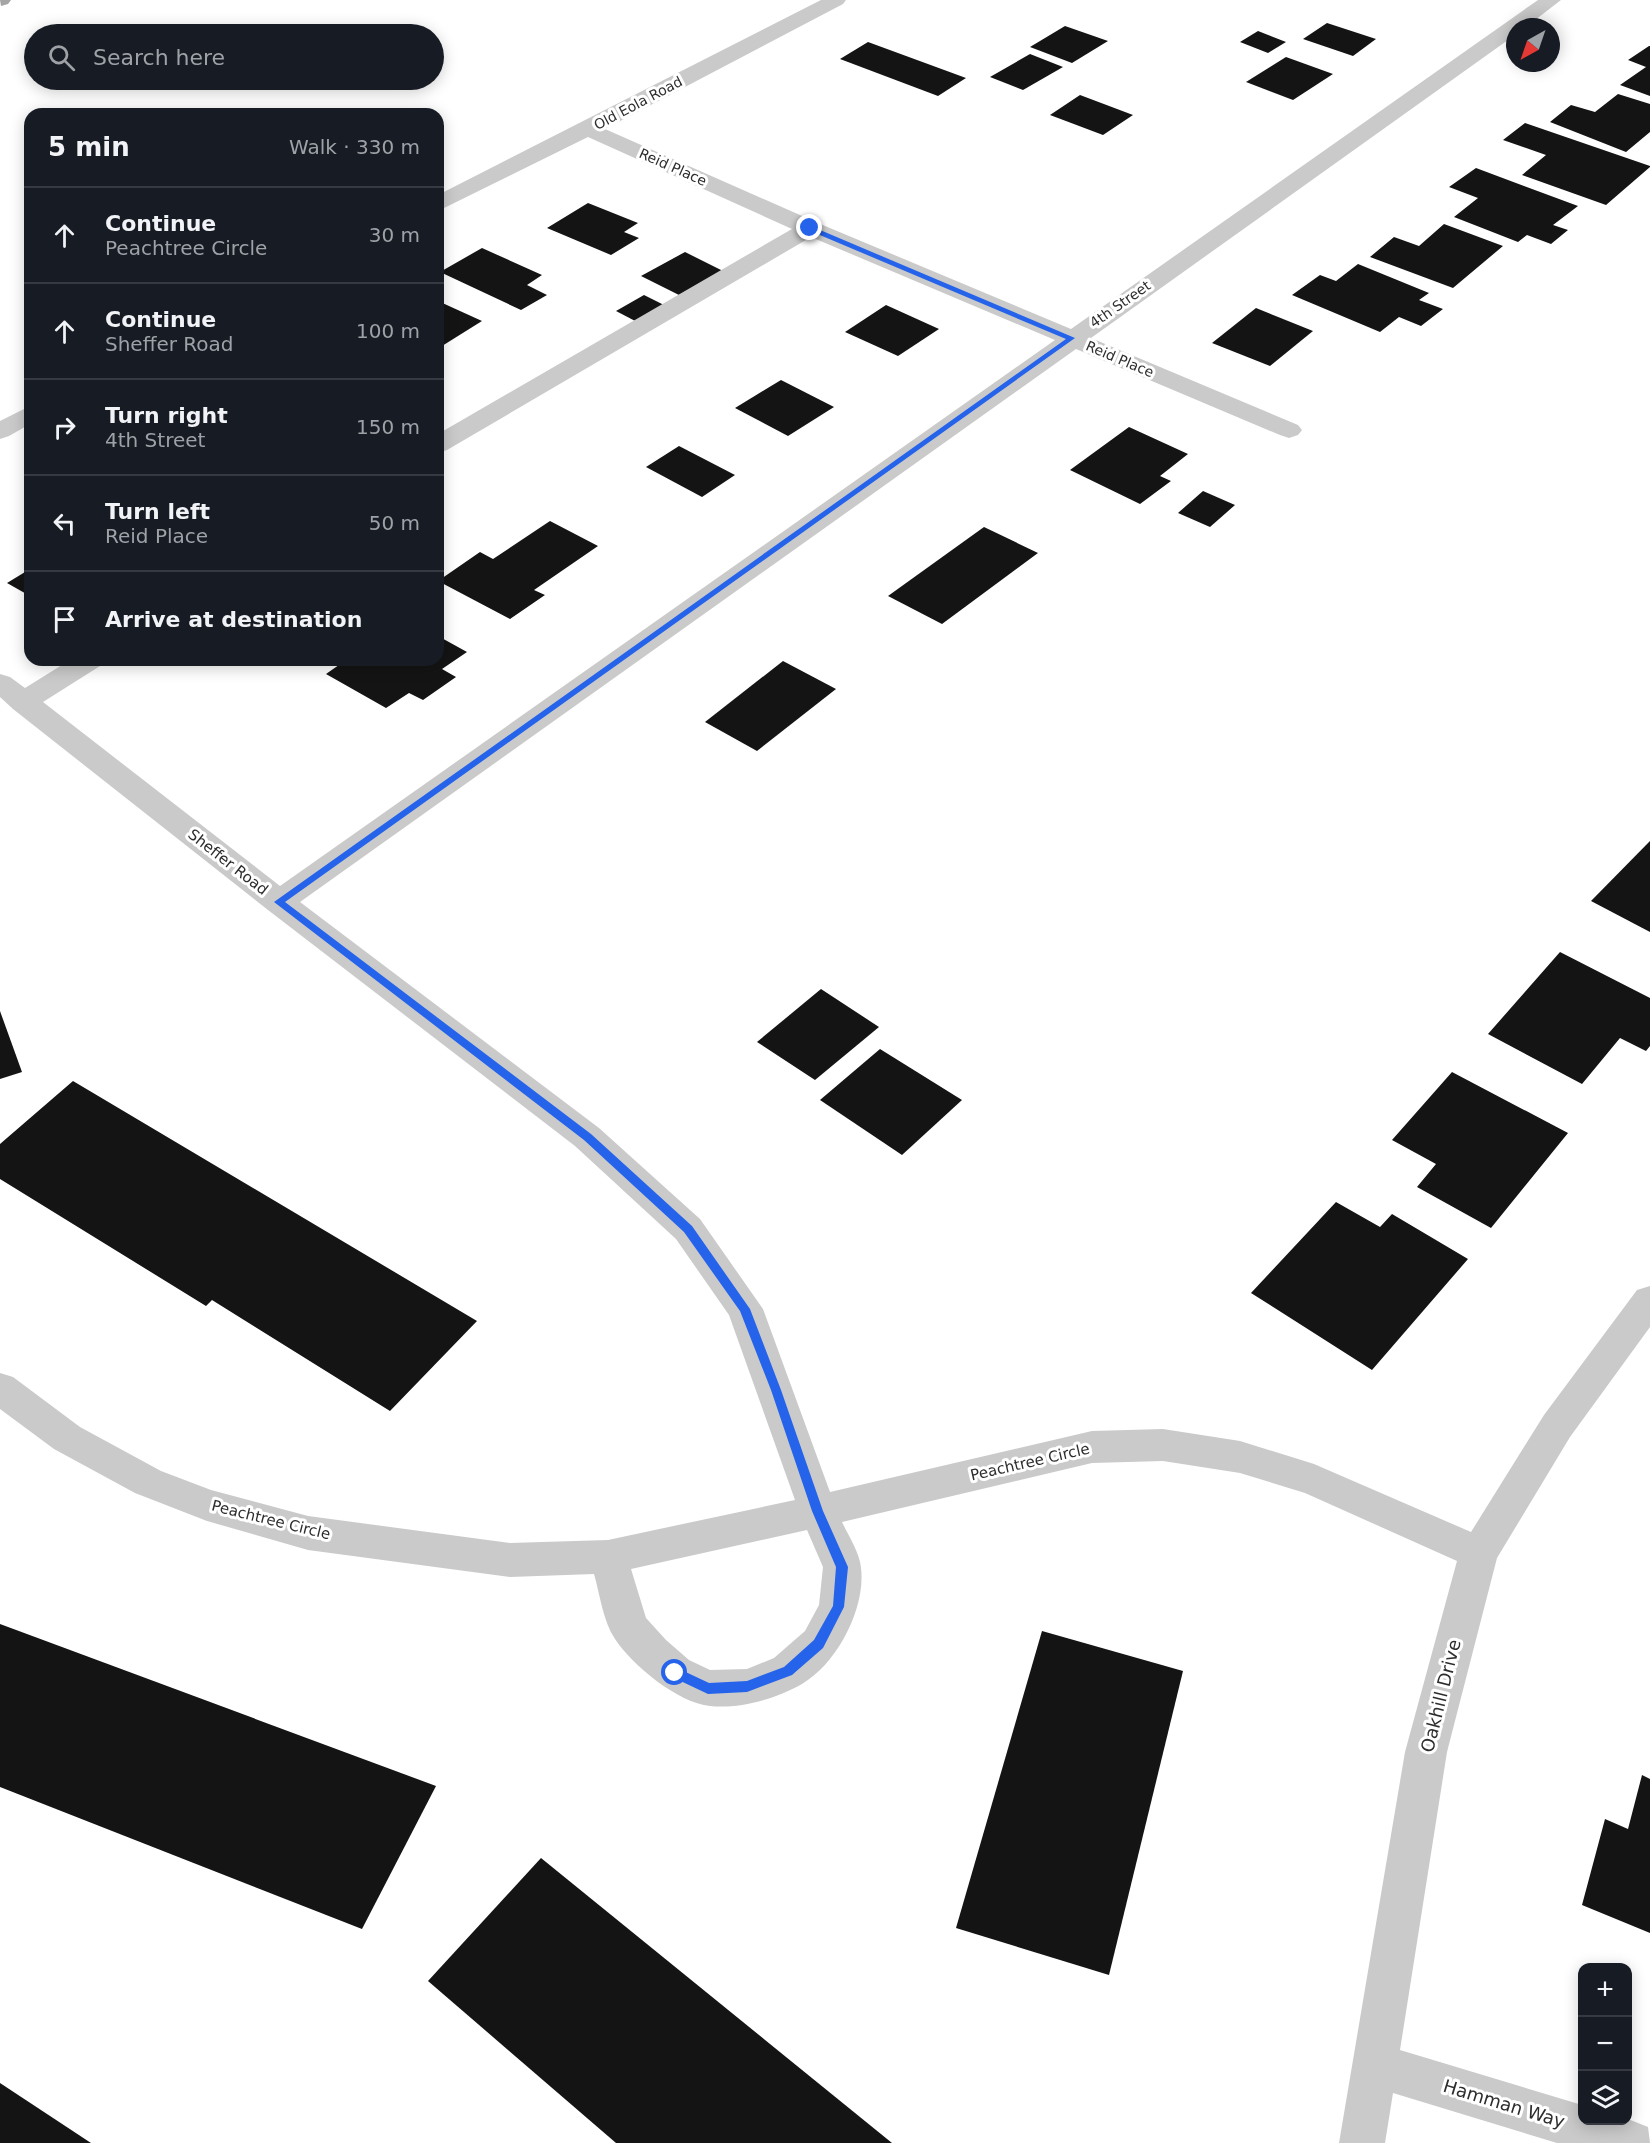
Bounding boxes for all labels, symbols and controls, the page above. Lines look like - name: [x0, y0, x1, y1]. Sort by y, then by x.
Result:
- north arrow: [1506, 18, 1560, 72]
- search box: [24, 24, 444, 90]
- icon: search: [45, 41, 78, 74]
- text: Search here: [93, 45, 225, 70]
- street label: Old Eola Road: [591, 73, 685, 133]
- text: 5 min: [48, 132, 130, 162]
- text: Walk · 330 m: [289, 135, 420, 159]
- street label: Reid Place: [637, 145, 709, 189]
- text: Continue: [105, 211, 216, 236]
- route end: [796, 214, 822, 240]
- icon: ahead: [48, 219, 81, 252]
- text: 30 m: [369, 223, 420, 247]
- text: Peachtree Circle: [105, 236, 267, 260]
- street label: 4th Street: [1087, 277, 1154, 331]
- text: Continue: [105, 307, 216, 332]
- icon: ahead: [48, 315, 81, 348]
- text: 100 m: [356, 319, 420, 343]
- text: Sheffer Road: [105, 332, 234, 356]
- street label: Reid Place: [1084, 338, 1156, 380]
- text: Turn right: [105, 403, 228, 428]
- icon: right: [48, 411, 81, 444]
- text: 150 m: [356, 415, 420, 439]
- text: 4th Street: [105, 428, 205, 452]
- text: Turn left: [105, 499, 210, 524]
- icon: left: [48, 507, 81, 540]
- text: 50 m: [369, 511, 420, 535]
- text: Reid Place: [105, 524, 208, 548]
- icon: arrive: [48, 603, 81, 636]
- text: Arrive at destination: [105, 607, 362, 632]
- street label: Sheffer Road: [184, 825, 272, 899]
- street label: Peachtree Circle: [969, 1440, 1091, 1484]
- street label: Peachtree Circle: [210, 1497, 332, 1543]
- street label: Oakhill Drive: [1416, 1637, 1465, 1755]
- route start: [661, 1659, 687, 1685]
- map controls: [1578, 1963, 1632, 2125]
- button: +: [1578, 1963, 1632, 2017]
- button: −: [1578, 2017, 1632, 2071]
- button: layers: [1578, 2071, 1632, 2125]
- street label: Hamman Way: [1441, 2075, 1568, 2132]

